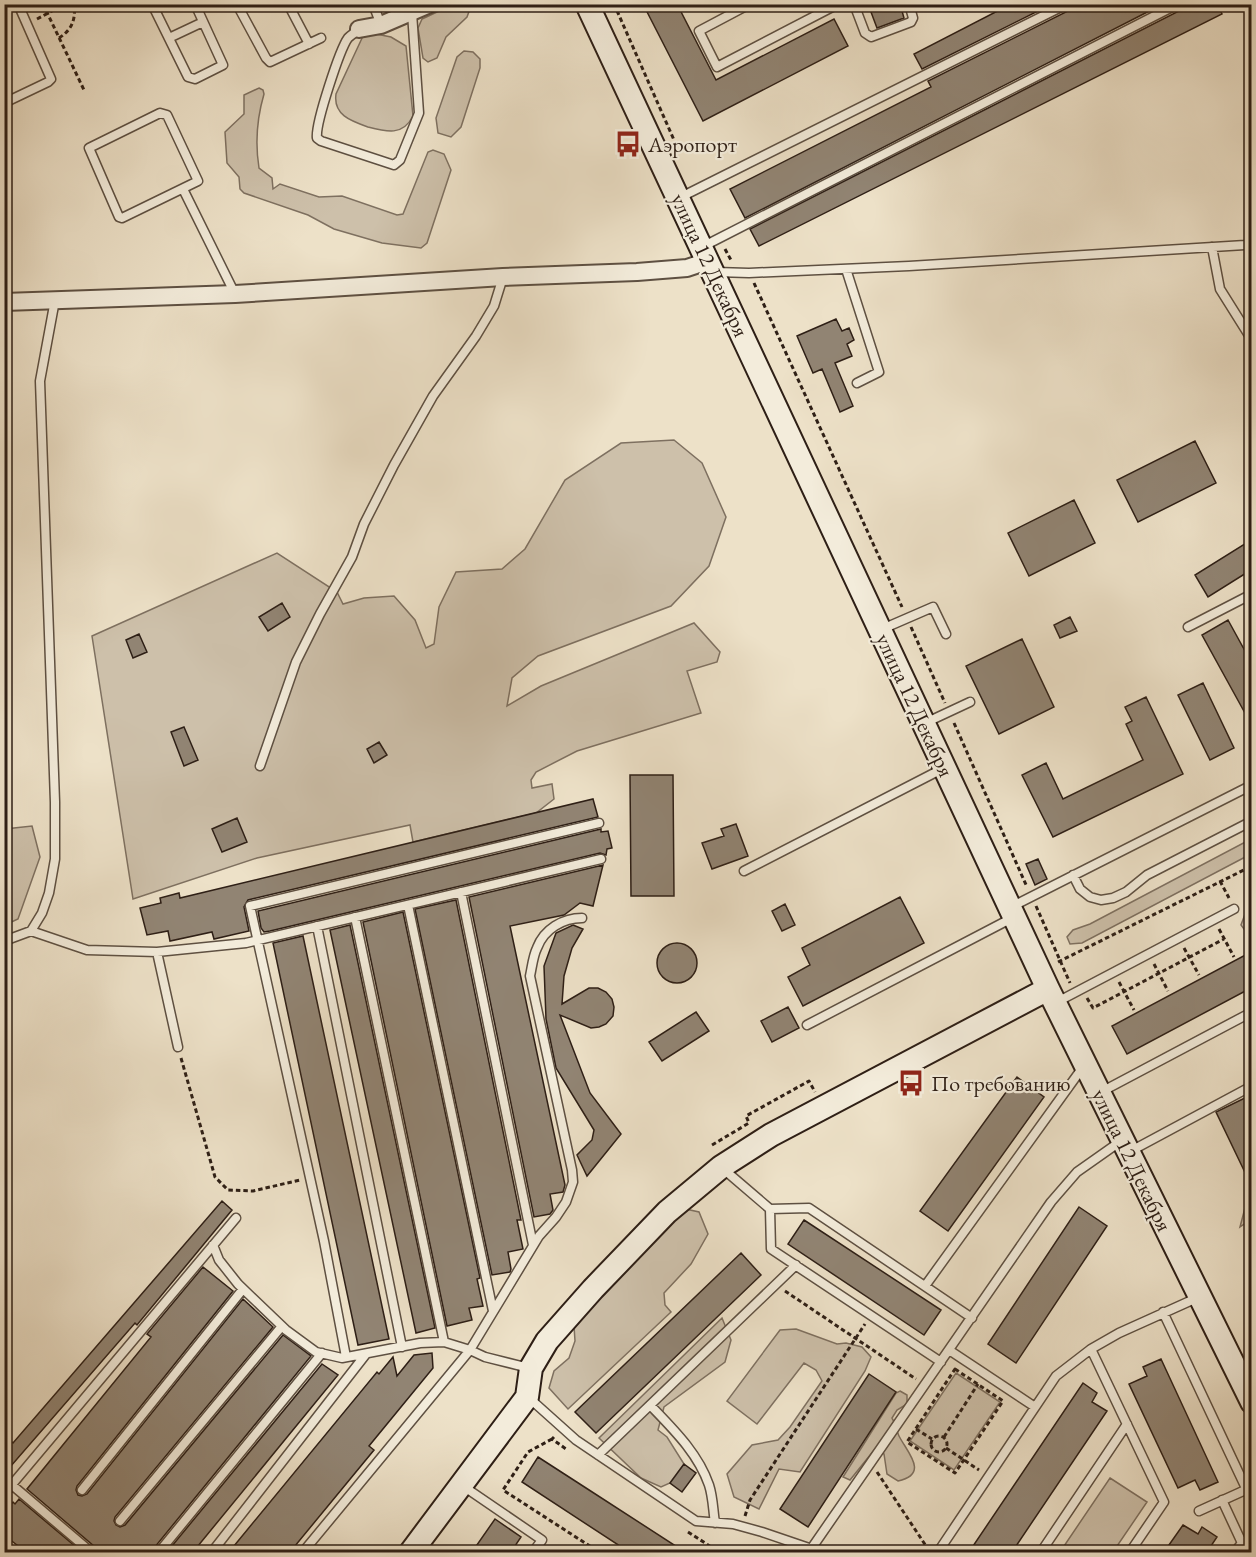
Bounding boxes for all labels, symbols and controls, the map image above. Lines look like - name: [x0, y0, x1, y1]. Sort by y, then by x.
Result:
- bus stop icon: Аэропорт: [613, 129, 643, 159]
- place label: Аэропорт: [647, 130, 737, 159]
- street label: улица 12 Декабря: [664, 188, 756, 342]
- street label: улица 12 Декабря: [869, 628, 961, 782]
- bus stop icon: По требованию: [896, 1068, 926, 1098]
- place label: По требованию: [931, 1069, 1071, 1098]
- street label: улица 12 Декабря: [1085, 1084, 1179, 1236]

